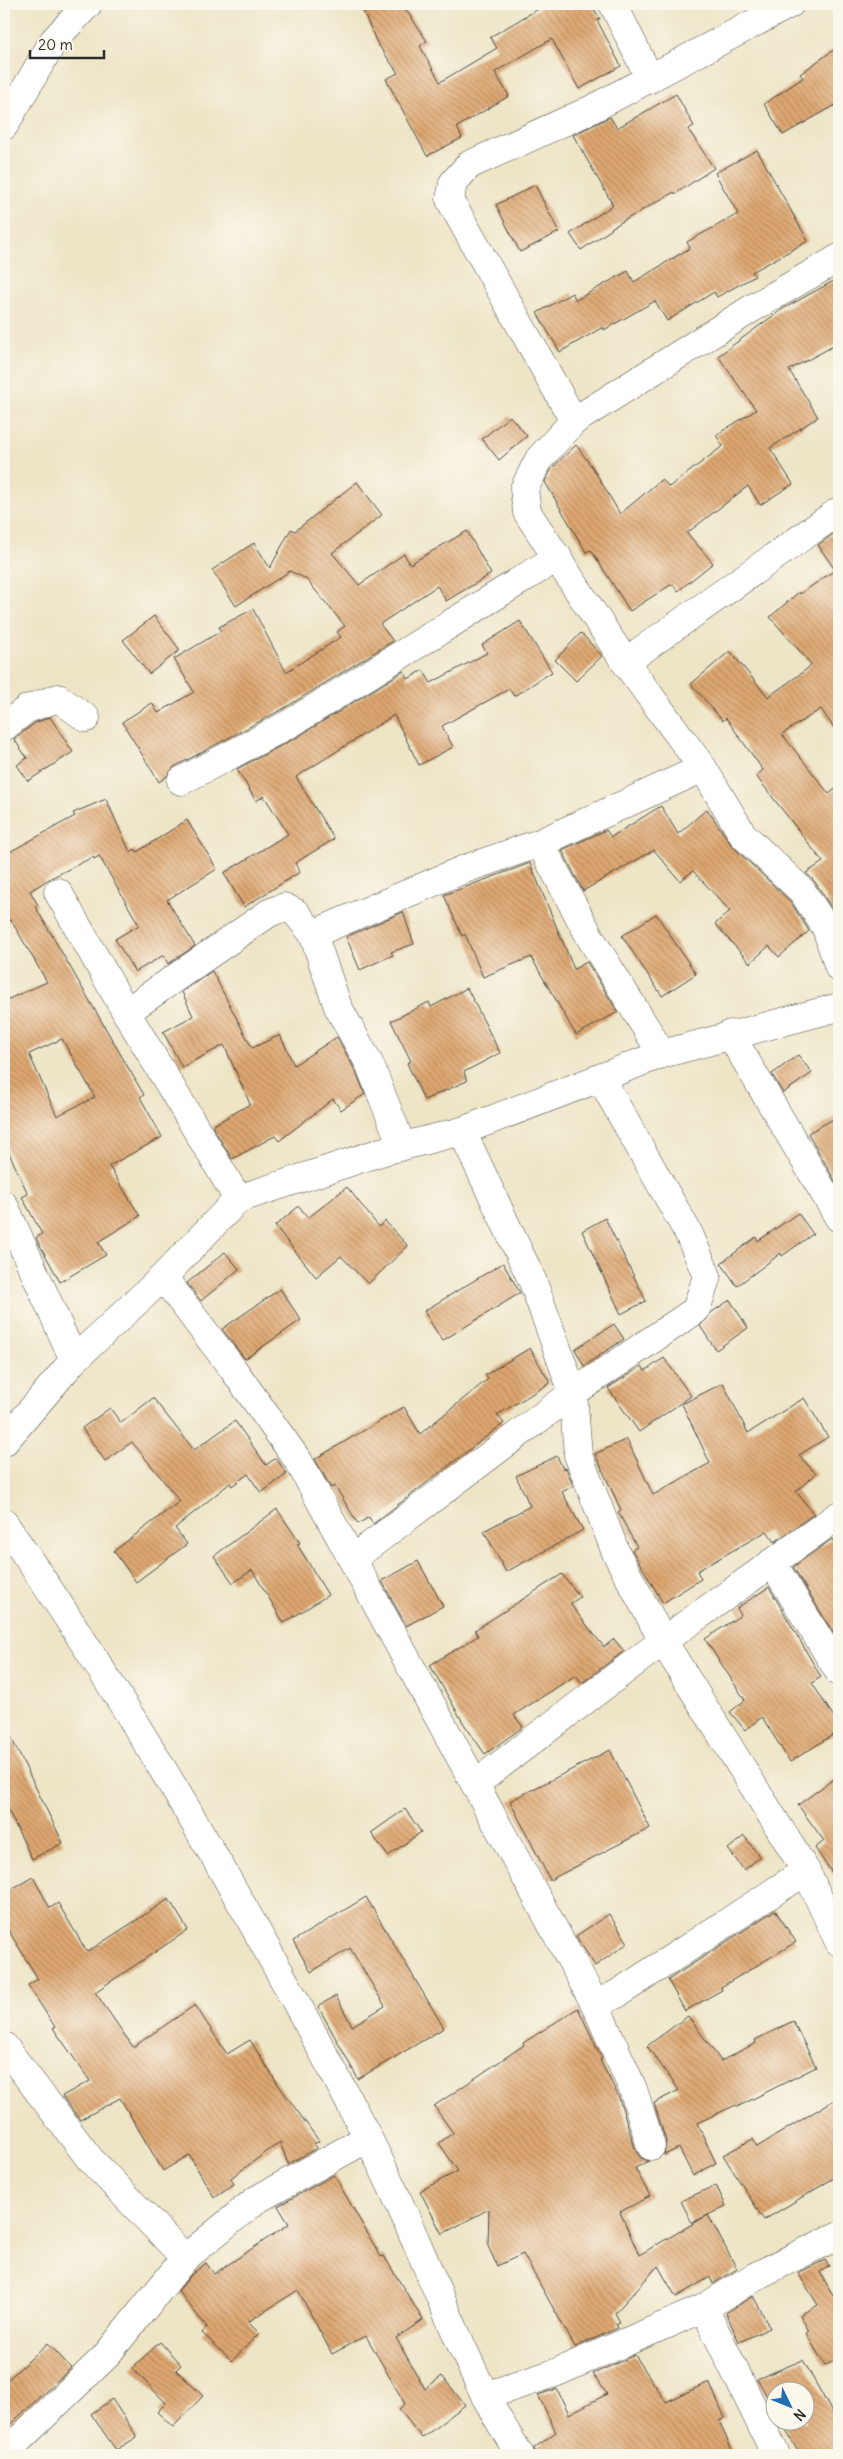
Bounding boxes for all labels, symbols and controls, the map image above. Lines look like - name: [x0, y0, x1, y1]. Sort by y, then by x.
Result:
- scale bar: [30, 28, 104, 60]
- text: 20 m: [38, 35, 73, 54]
- north arrow: [766, 2382, 816, 2432]
- text: N: [790, 2405, 809, 2425]

